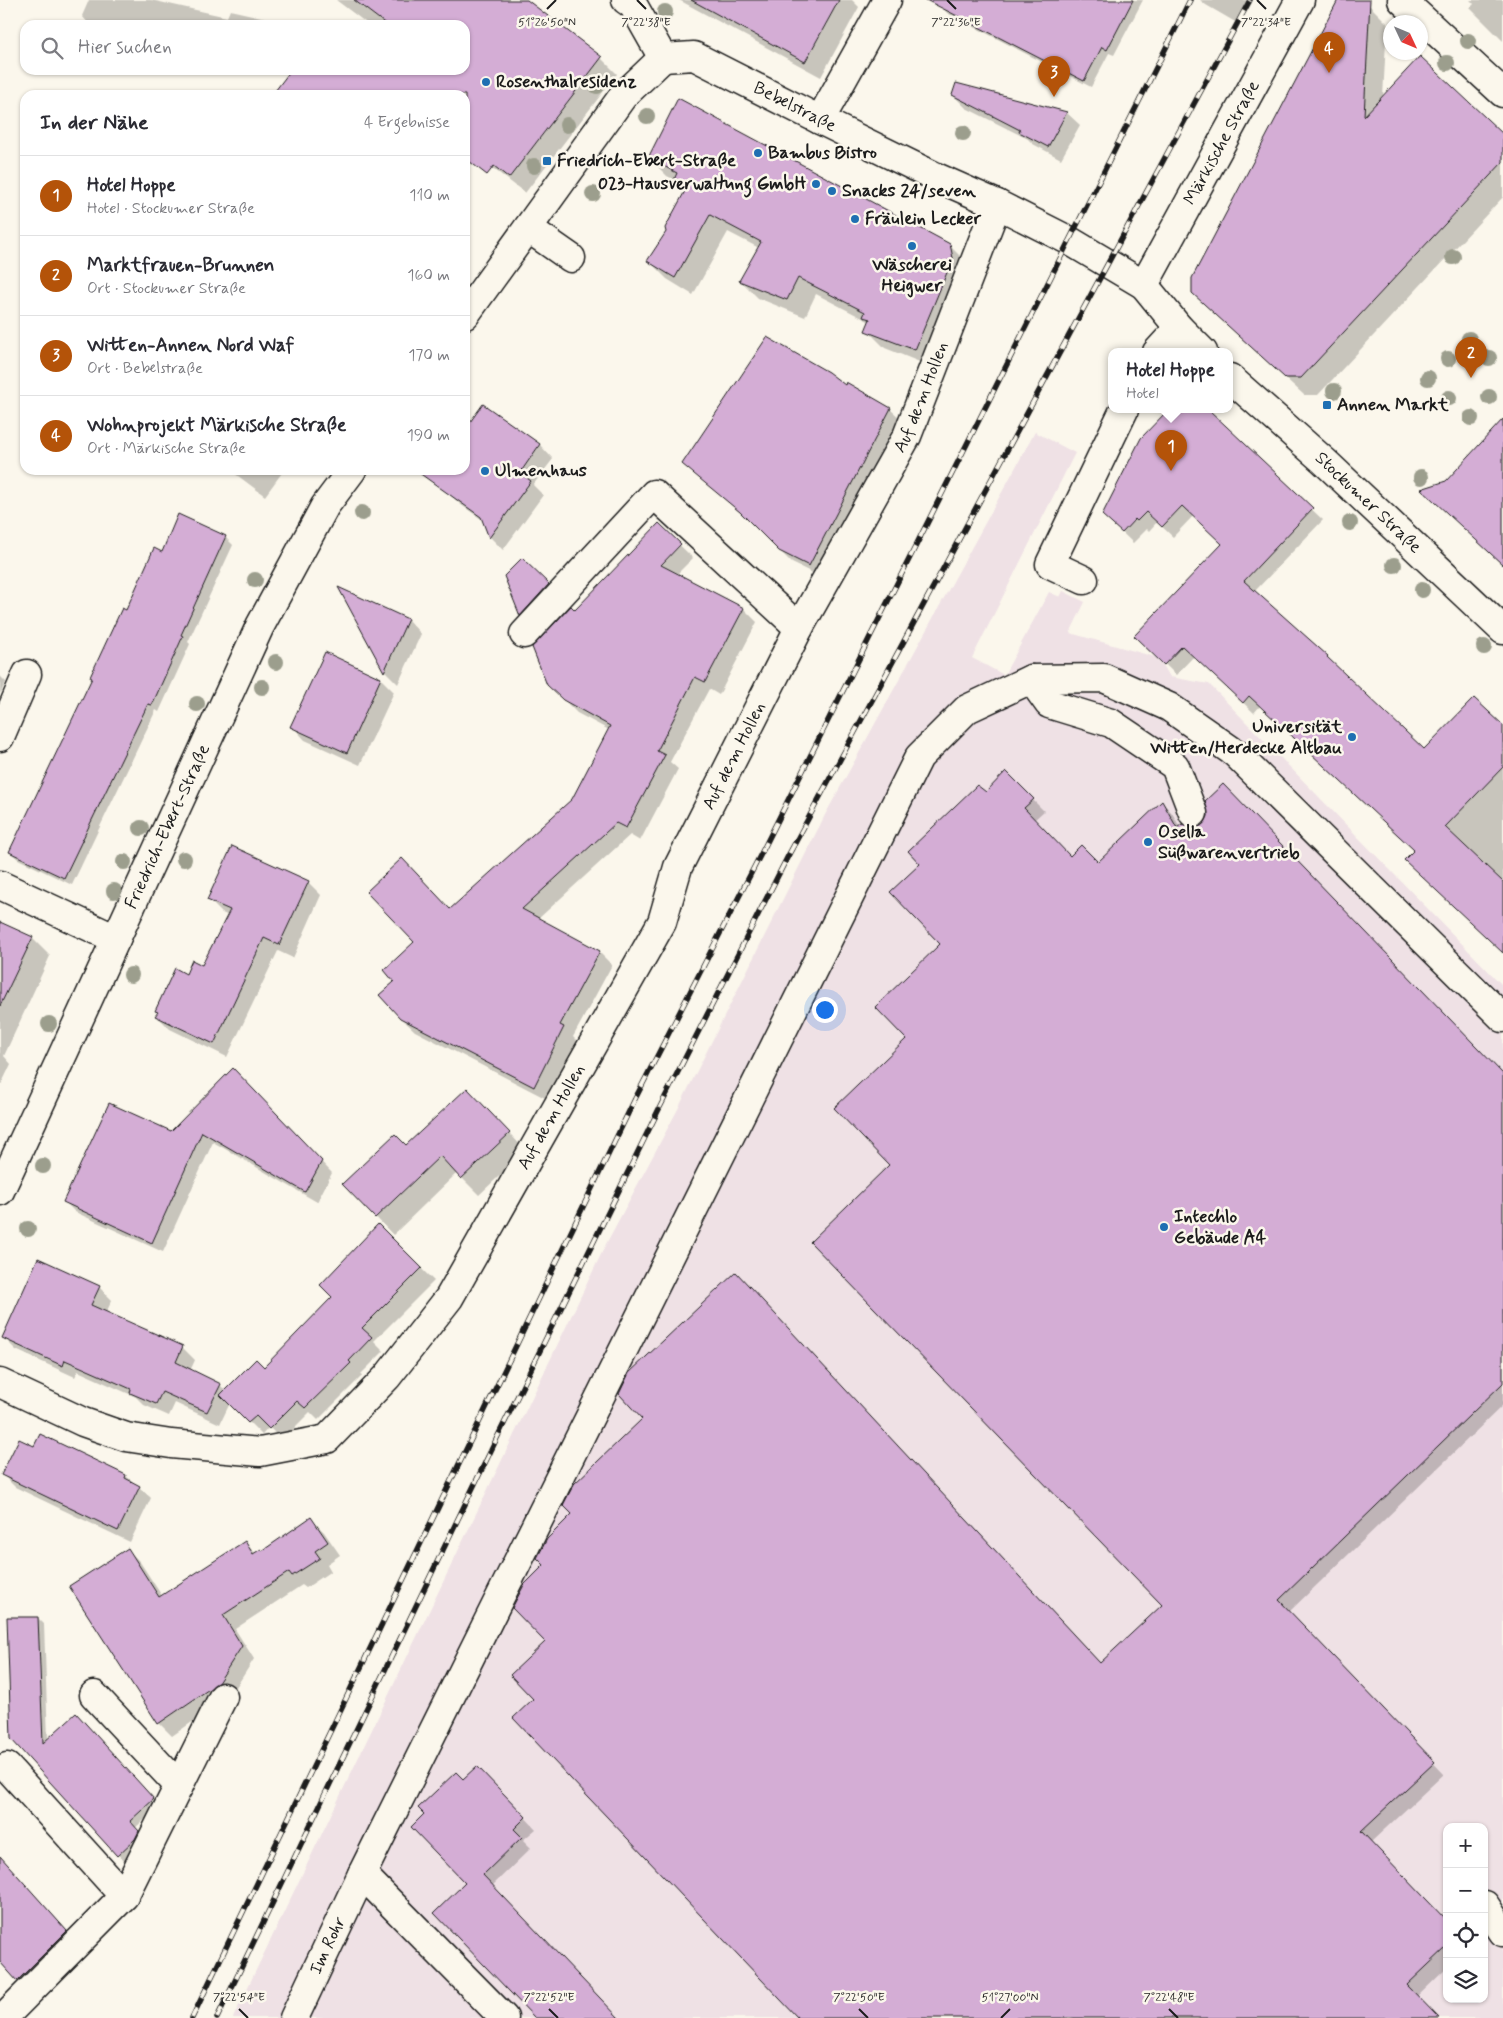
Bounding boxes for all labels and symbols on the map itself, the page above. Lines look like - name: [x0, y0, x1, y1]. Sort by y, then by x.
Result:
- text: 51°26'50"N: [518, 15, 576, 31]
- text: 7°22'38"E: [621, 15, 671, 31]
- text: 7°22'36"E: [931, 15, 981, 31]
- text: 7°22'34"E: [1241, 15, 1291, 31]
- north arrow: [1383, 15, 1428, 60]
- pin: 4: [1313, 32, 1345, 73]
- pin: 3: [1038, 56, 1070, 97]
- place label: Rosenthalresidenz: [496, 70, 637, 94]
- marker: Rosenthalresidenz: [480, 76, 492, 88]
- street label: Bebelstraße: [749, 76, 840, 138]
- street label: Märkische Straße: [1178, 76, 1266, 209]
- place label: Bambus Bistro: [768, 141, 877, 165]
- marker: Bambus Bistro: [752, 147, 764, 159]
- place label: Friedrich-Ebert-Straße: [557, 149, 736, 173]
- marker: Friedrich-Ebert-Straße: [541, 155, 553, 167]
- place label: 023-Hausverwaltung GmbH: [598, 172, 806, 198]
- marker: 023-Hausverwaltung GmbH: [810, 178, 822, 190]
- place label: Snacks 24/seven: [842, 179, 977, 203]
- marker: Snacks 24/seven: [826, 185, 838, 197]
- place label: Fräulein Lecker: [865, 207, 981, 231]
- marker: Fräulein Lecker: [849, 213, 861, 225]
- marker: Wäscherei Heigwer: [906, 240, 918, 252]
- place label: Wäscherei Heigwer: [871, 253, 952, 298]
- pin: 2: [1455, 337, 1487, 378]
- street label: Auf dem Hollen: [888, 338, 954, 457]
- place label: Annen Markt: [1337, 393, 1449, 417]
- marker: Annen Markt: [1321, 399, 1333, 411]
- pin: 1: [1155, 430, 1187, 471]
- street label: Stockumer Straße: [1310, 446, 1427, 559]
- place label: Ulmenhaus: [495, 459, 587, 483]
- marker: Ulmenhaus: [479, 465, 491, 477]
- street label: Auf dem Hollen: [697, 698, 772, 814]
- place label: Universität Witten/Herdecke Altbau: [1149, 715, 1342, 760]
- marker: Universität Witten/Herdecke Altbau: [1346, 731, 1358, 743]
- street label: Friedrich-Ebert-Straße: [119, 740, 216, 913]
- place label: Osella Süßwarenvertrieb: [1158, 820, 1300, 865]
- marker: Osella Süßwarenvertrieb: [1142, 836, 1154, 848]
- your location: [812, 997, 838, 1023]
- street label: Auf dem Hollen: [512, 1060, 591, 1174]
- place label: Intechlo Gebäude A4: [1174, 1205, 1267, 1250]
- marker: Intechlo Gebäude A4: [1158, 1221, 1170, 1233]
- street label: Im Rohr: [304, 1912, 352, 1979]
- text: 7°22'54"E: [213, 1990, 265, 2006]
- text: 7°22'52"E: [523, 1990, 575, 2006]
- text: 7°22'50"E: [833, 1990, 885, 2006]
- text: 51°27'00"N: [982, 1990, 1038, 2006]
- text: 7°22'48"E: [1143, 1990, 1195, 2006]

